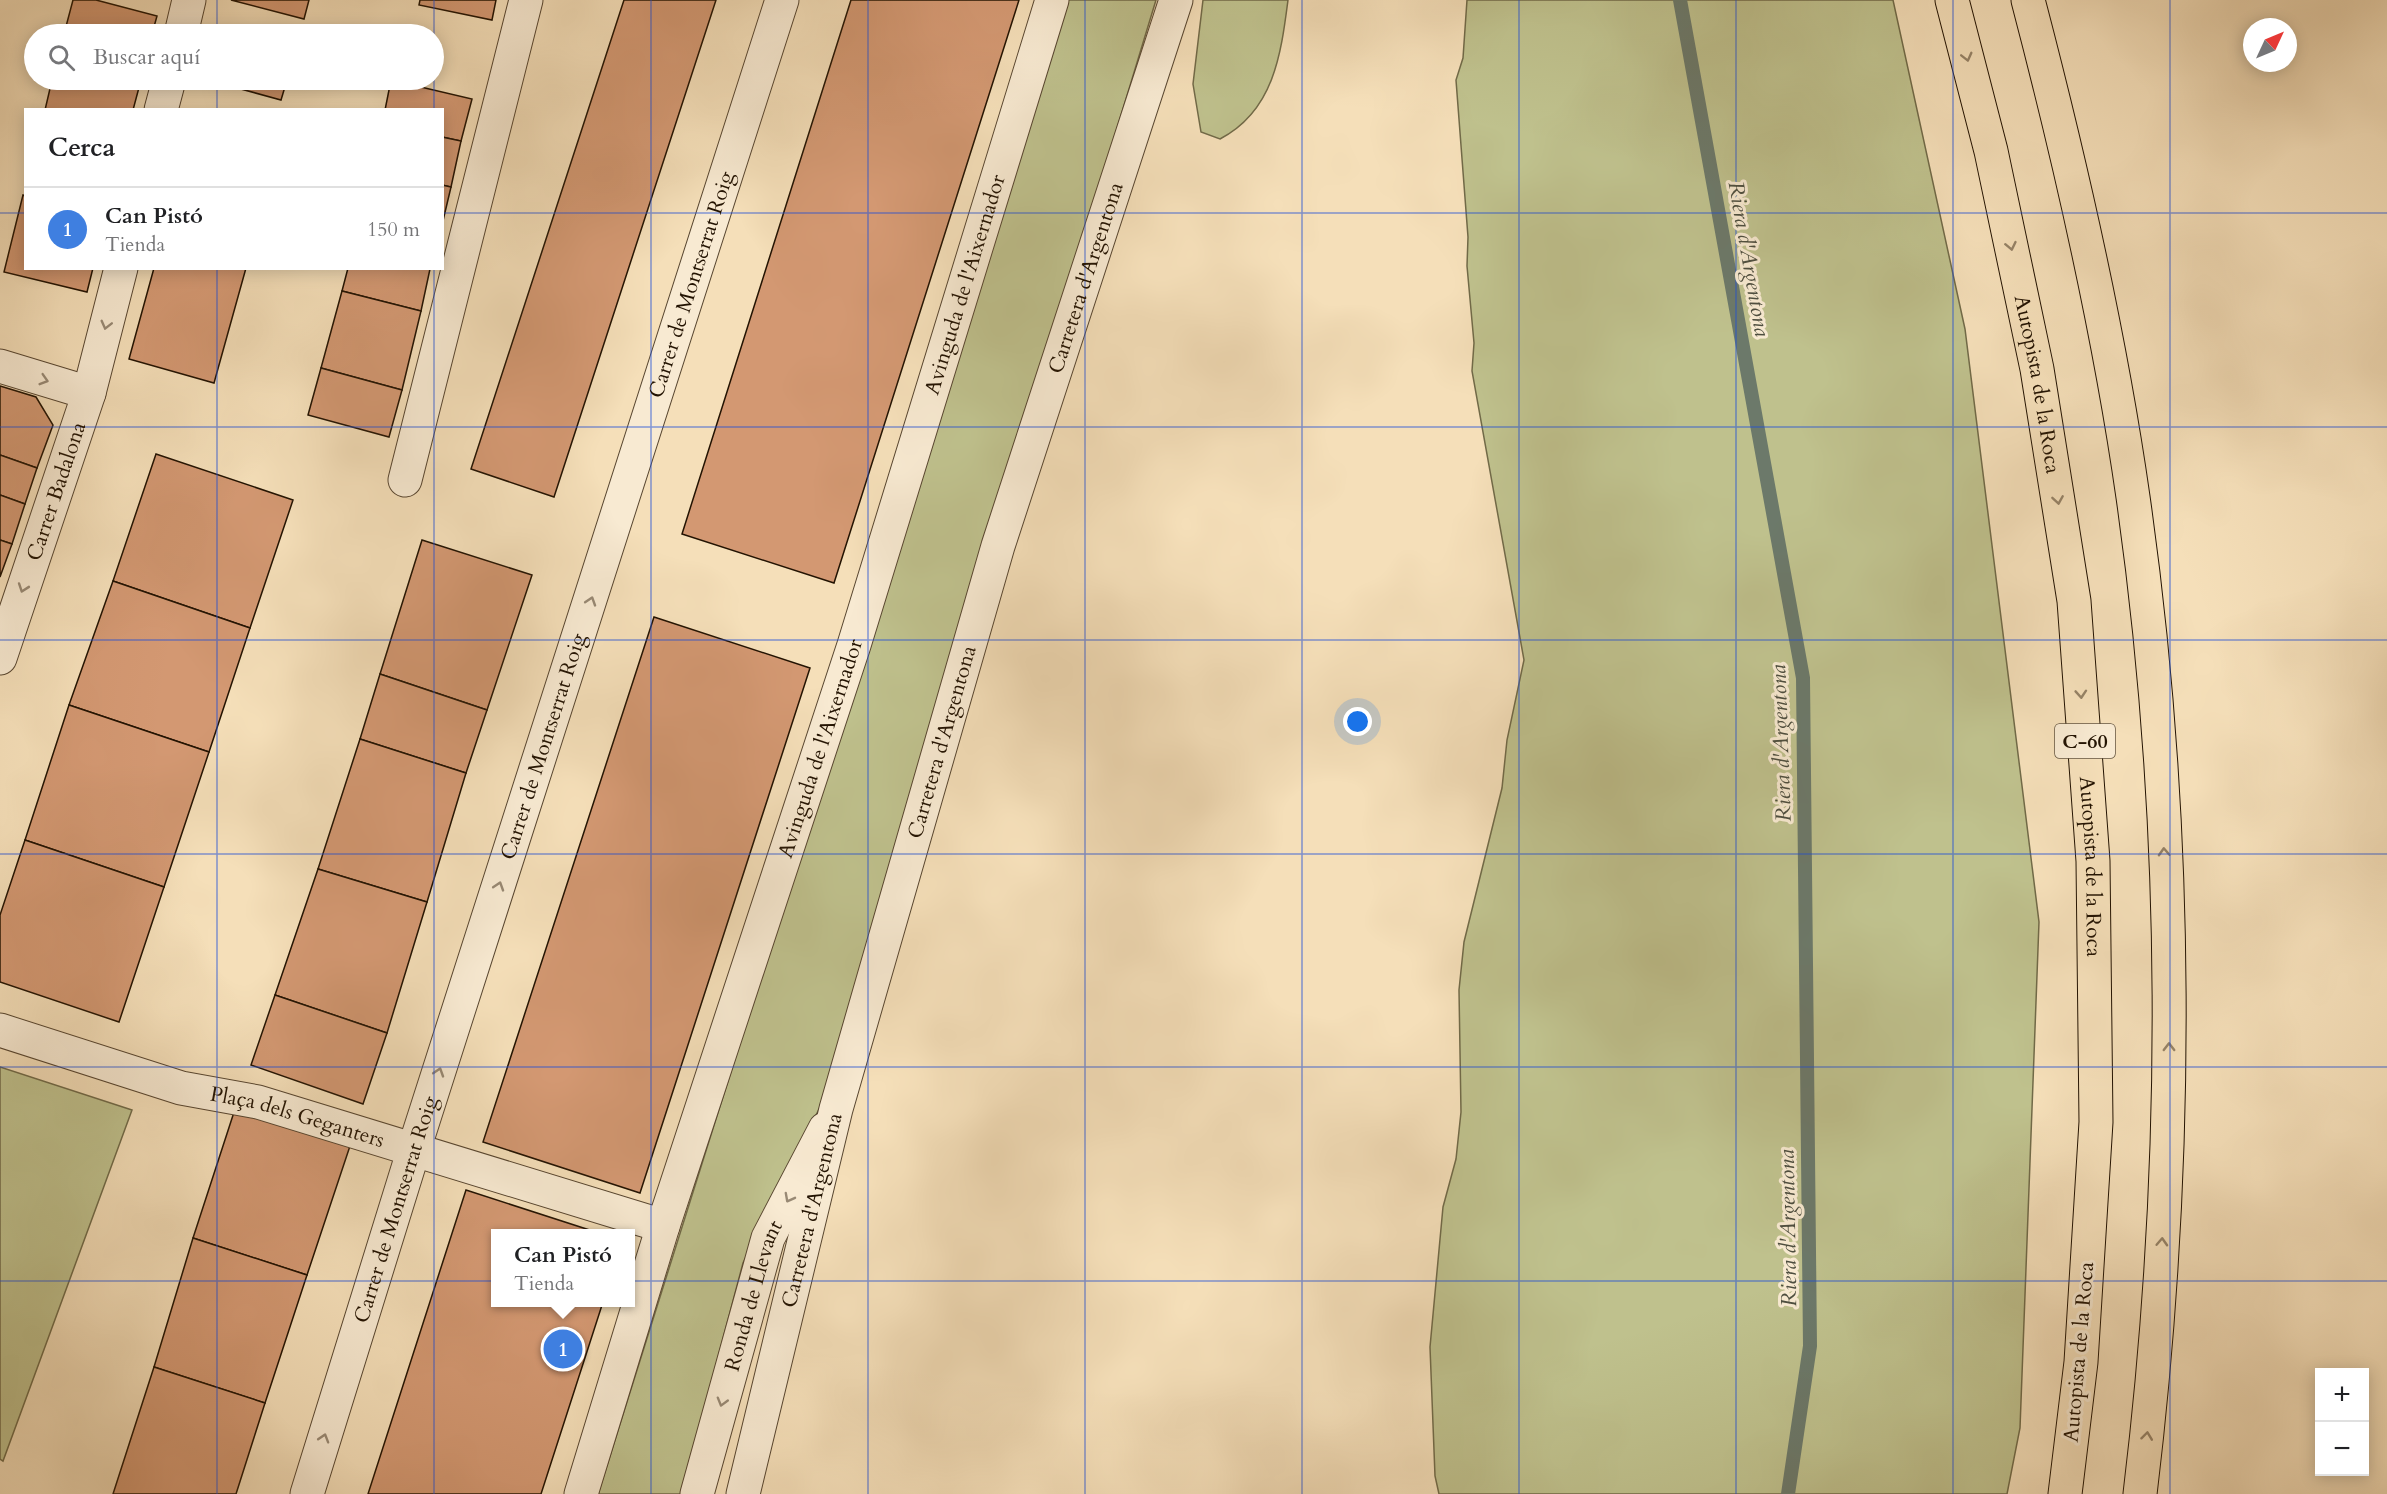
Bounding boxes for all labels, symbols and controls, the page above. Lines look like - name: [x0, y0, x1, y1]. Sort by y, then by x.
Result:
- north arrow: [2243, 18, 2297, 72]
- search box: [24, 24, 444, 90]
- icon: search: [45, 41, 78, 74]
- text: Buscar aquí: [93, 42, 200, 72]
- one-way arrow: [1959, 51, 1972, 61]
- text: Cerca: [48, 130, 115, 165]
- street label: Carrer de Montserrat Roig: [641, 167, 741, 401]
- street label: Avinguda de l'Aixernador: [917, 170, 1012, 398]
- street label: Carretera d'Argentona: [1041, 178, 1130, 377]
- water label: Riera d'Argentona: [1721, 179, 1777, 339]
- text: Can Pistó: [105, 201, 203, 231]
- text: 1: [62, 216, 73, 243]
- text: 150 m: [367, 216, 420, 243]
- text: Tienda: [105, 231, 165, 258]
- one-way arrow: [2004, 241, 2017, 251]
- street label: Autopista de la Roca: [2007, 292, 2068, 476]
- one-way arrow: [101, 320, 114, 330]
- one-way arrow: [38, 373, 49, 385]
- street label: Carrer Badalona: [19, 418, 93, 564]
- one-way arrow: [2051, 495, 2064, 505]
- one-way arrow: [18, 582, 31, 593]
- one-way arrow: [584, 596, 596, 607]
- street label: Carrer de Montserrat Roig: [493, 629, 593, 863]
- street label: Avinguda de l'Aixernador: [770, 635, 870, 862]
- street label: Carretera d'Argentona: [900, 642, 983, 842]
- water label: Riera d'Argentona: [1763, 664, 1799, 822]
- one-way arrow: [2074, 689, 2087, 698]
- your location: [1343, 707, 1372, 736]
- road number: C-60: [2055, 724, 2115, 758]
- street label: Autopista de la Roca: [2072, 775, 2109, 957]
- one-way arrow: [2158, 847, 2171, 856]
- one-way arrow: [492, 881, 504, 892]
- one-way arrow: [2163, 1042, 2175, 1051]
- one-way arrow: [432, 1067, 444, 1078]
- street label: Plaça dels Geganters: [208, 1079, 388, 1154]
- street label: Carrer de Montserrat Roig: [346, 1092, 445, 1327]
- street label: Carretera d'Argentona: [774, 1110, 849, 1311]
- water label: Riera d'Argentona: [1772, 1149, 1804, 1307]
- one-way arrow: [785, 1191, 796, 1202]
- street label: Ronda de Llevant: [717, 1215, 790, 1375]
- popup: [491, 1229, 635, 1307]
- one-way arrow: [2156, 1237, 2169, 1246]
- text: Can Pistó: [514, 1240, 612, 1270]
- street label: Autopista de la Roca: [2057, 1261, 2101, 1443]
- text: Tienda: [514, 1270, 574, 1297]
- pin: 1: [544, 1326, 582, 1372]
- map controls: [2315, 1368, 2369, 1476]
- button: +: [2315, 1368, 2369, 1422]
- one-way arrow: [717, 1396, 729, 1407]
- button: −: [2315, 1422, 2369, 1476]
- one-way arrow: [2141, 1431, 2153, 1441]
- one-way arrow: [317, 1433, 329, 1444]

